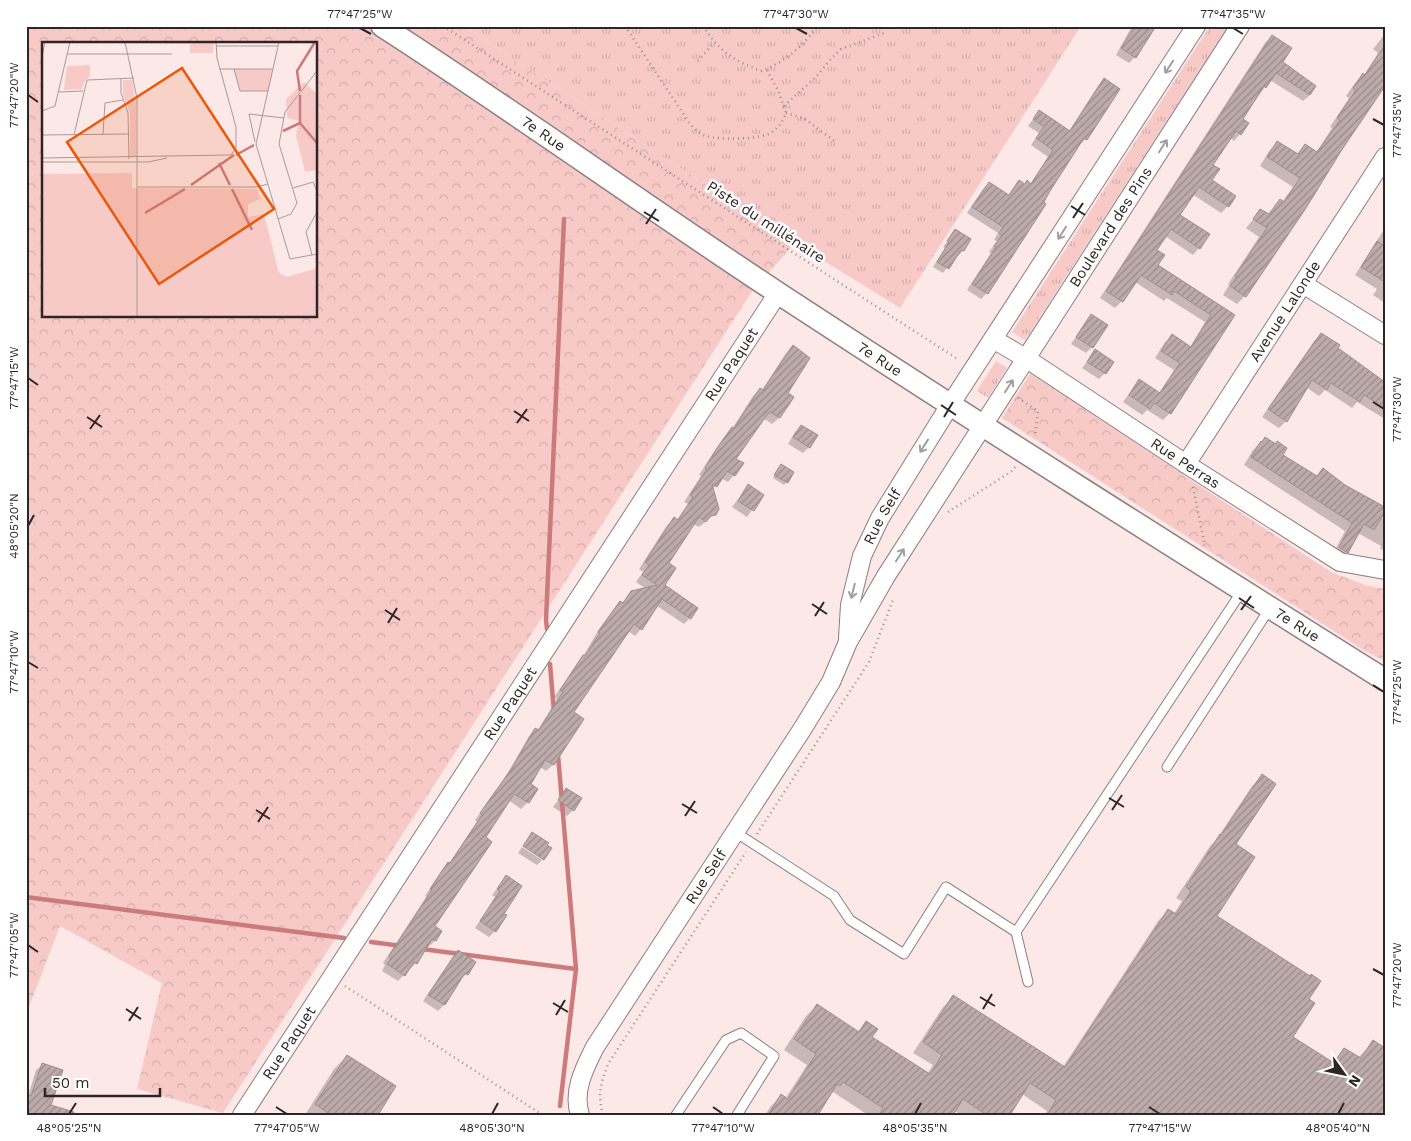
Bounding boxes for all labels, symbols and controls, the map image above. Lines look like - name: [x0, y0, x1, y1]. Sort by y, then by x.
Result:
- text: 77°47'25"W: [327, 7, 393, 21]
- text: 77°47'30"W: [763, 7, 829, 21]
- text: 77°47'35"W: [1200, 7, 1266, 21]
- inset map: [42, 42, 318, 318]
- one-way arrow: [1164, 60, 1174, 74]
- text: 77°47'20"W: [7, 62, 21, 128]
- text: 77°47'35"W: [1390, 92, 1404, 158]
- street label: 7e Rue: [518, 112, 569, 155]
- one-way arrow: [1159, 140, 1169, 154]
- street label: Boulevard des Pins: [1065, 163, 1156, 290]
- street label: Piste du millénaire: [704, 177, 828, 267]
- one-way arrow: [1057, 226, 1067, 240]
- street label: Avenue Lalonde: [1246, 257, 1324, 365]
- street label: Rue Paquet: [701, 324, 762, 405]
- street label: 7e Rue: [854, 338, 905, 380]
- text: 77°47'15"W: [7, 346, 21, 410]
- text: 77°47'30"W: [1390, 376, 1404, 442]
- one-way arrow: [1004, 379, 1014, 393]
- street label: Rue Perras: [1147, 434, 1223, 492]
- one-way arrow: [919, 439, 929, 453]
- street label: Rue Self: [860, 485, 905, 547]
- text: 48°05'20"N: [7, 493, 21, 559]
- one-way arrow: [894, 548, 905, 562]
- one-way arrow: [848, 583, 858, 599]
- street label: 7e Rue: [1272, 604, 1323, 646]
- text: 77°47'10"W: [7, 630, 21, 694]
- text: 77°47'25"W: [1390, 659, 1404, 725]
- street label: Rue Paquet: [480, 663, 541, 744]
- street label: Rue Self: [682, 846, 731, 907]
- text: 77°47'05"W: [7, 912, 21, 978]
- text: 77°47'20"W: [1390, 942, 1404, 1008]
- street label: Rue Paquet: [259, 1002, 320, 1083]
- north arrow: [1318, 1048, 1368, 1098]
- scale bar: [45, 1066, 160, 1098]
- text: N: [1345, 1072, 1364, 1090]
- text: 50 m: [52, 1074, 89, 1092]
- text: 48°05'25"N: [36, 1121, 102, 1135]
- text: 77°47'05"W: [254, 1121, 320, 1135]
- text: 48°05'30"N: [459, 1121, 525, 1135]
- text: 77°47'10"W: [691, 1121, 755, 1135]
- text: 48°05'35"N: [882, 1121, 948, 1135]
- text: 77°47'15"W: [1129, 1121, 1192, 1135]
- text: 48°05'40"N: [1306, 1121, 1370, 1135]

